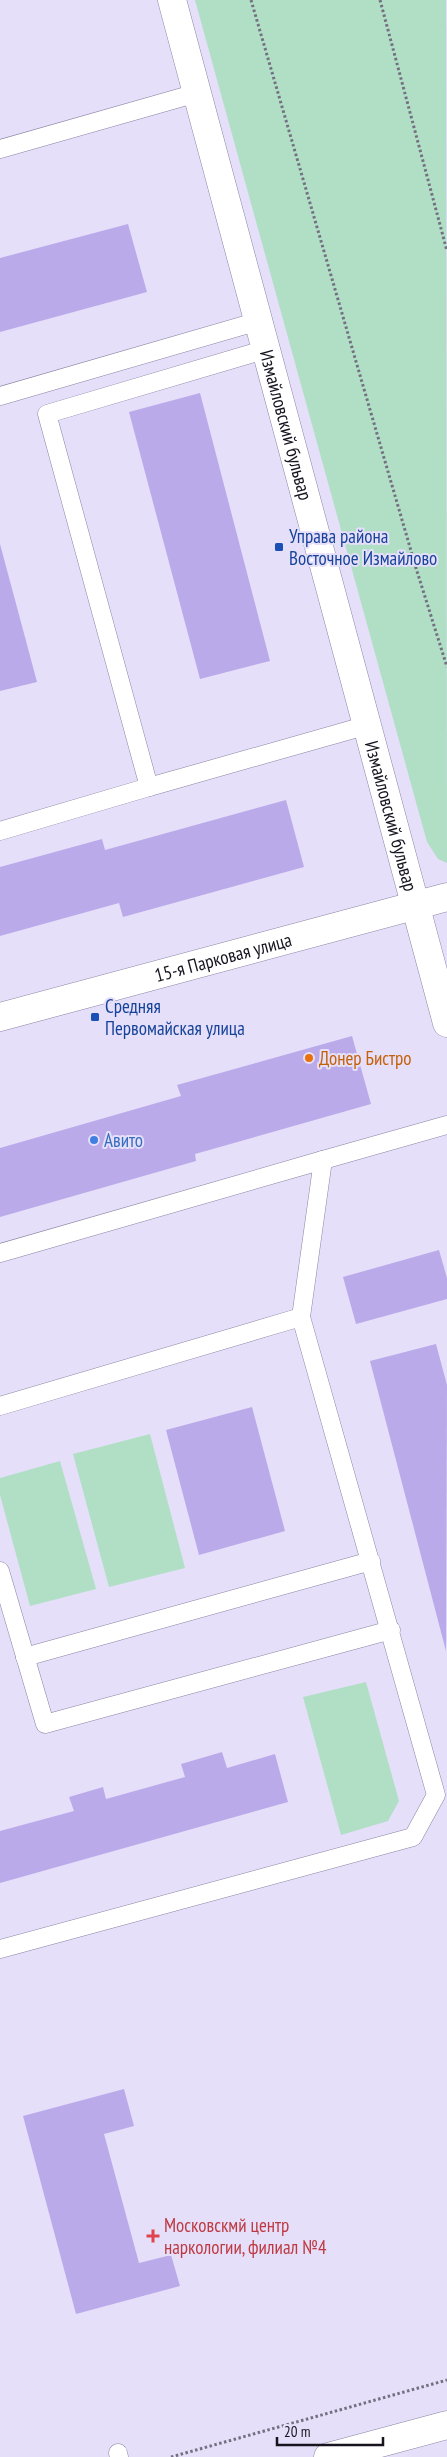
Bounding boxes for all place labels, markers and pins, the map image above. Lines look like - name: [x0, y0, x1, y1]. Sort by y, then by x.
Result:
- place label: Управа района Восточное Измайлово: [289, 524, 437, 570]
- marker: Управа района Восточное Измайлово: [273, 541, 285, 553]
- place label: Средняя Первомайская улица: [105, 994, 245, 1040]
- marker: Средняя Первомайская улица: [89, 1011, 101, 1023]
- place label: Донер Бистро: [319, 1046, 412, 1070]
- marker: Донер Бистро: [303, 1052, 315, 1064]
- place label: Авито: [104, 1128, 143, 1152]
- marker: Авито: [88, 1134, 100, 1146]
- place label: Московскмй центр наркологии, филиал №4: [164, 2213, 327, 2259]
- marker: Московскмй центр наркологии, филиал №4: [146, 2229, 160, 2243]

